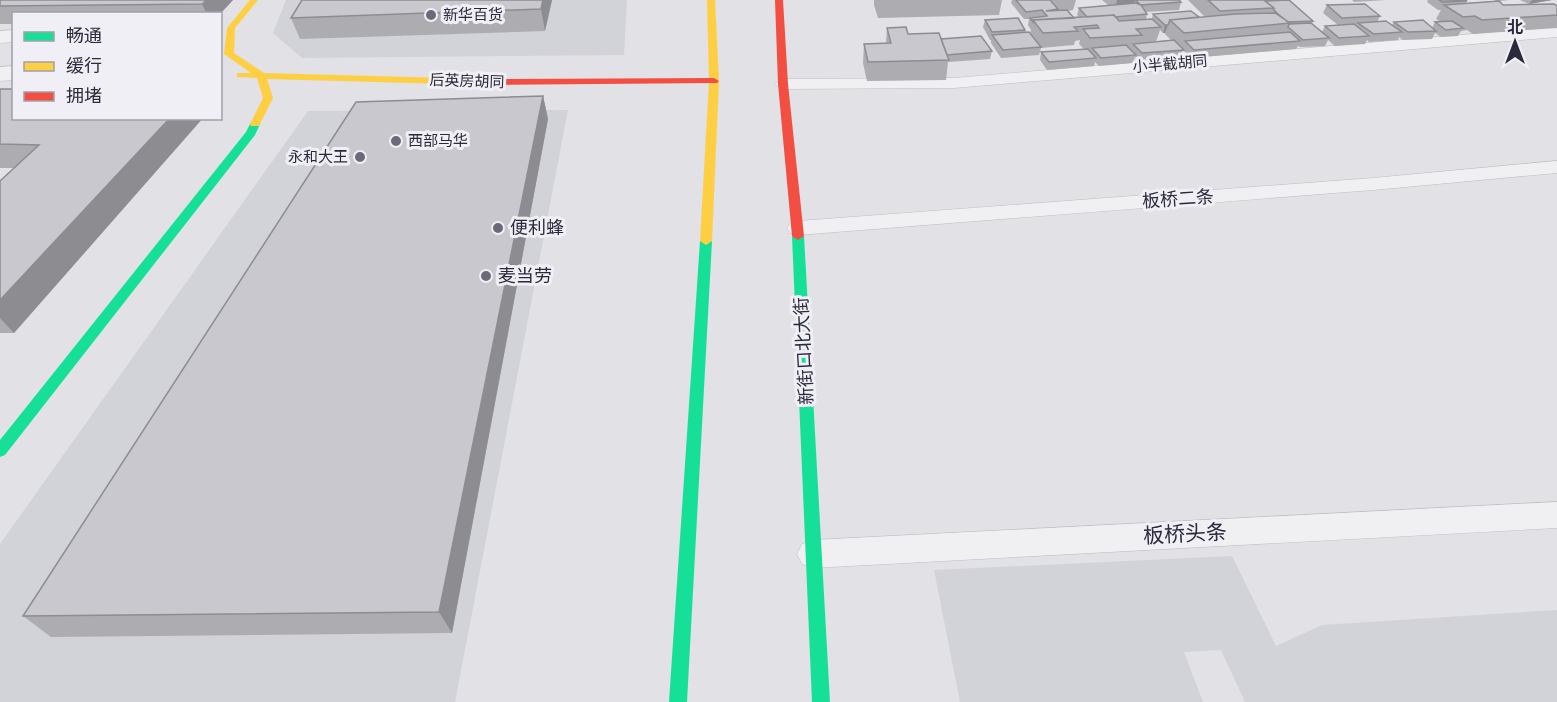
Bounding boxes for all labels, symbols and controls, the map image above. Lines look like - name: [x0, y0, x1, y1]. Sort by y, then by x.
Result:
- place label: 新华百货: [443, 4, 503, 25]
- marker: 新华百货: [424, 8, 438, 22]
- legend: [12, 12, 222, 120]
- north arrow: [1485, 12, 1545, 72]
- text: 北: [1507, 16, 1523, 39]
- text: 畅通: [66, 23, 102, 48]
- street label: 小半截胡同: [1132, 50, 1208, 77]
- text: 缓行: [66, 53, 102, 78]
- street label: 后英房胡同: [429, 69, 505, 92]
- text: 拥堵: [66, 83, 102, 108]
- place label: 西部马华: [408, 130, 468, 151]
- marker: 西部马华: [389, 134, 403, 148]
- place label: 永和大王: [288, 146, 348, 167]
- marker: 永和大王: [353, 150, 367, 164]
- street label: 板桥二条: [1141, 184, 1215, 213]
- place label: 便利蜂: [510, 215, 564, 240]
- marker: 便利蜂: [491, 221, 505, 235]
- place label: 麦当劳: [498, 263, 552, 288]
- marker: 麦当劳: [479, 269, 493, 283]
- street label: 新街口北大街: [788, 296, 819, 406]
- street label: 板桥头条: [1142, 517, 1228, 550]

